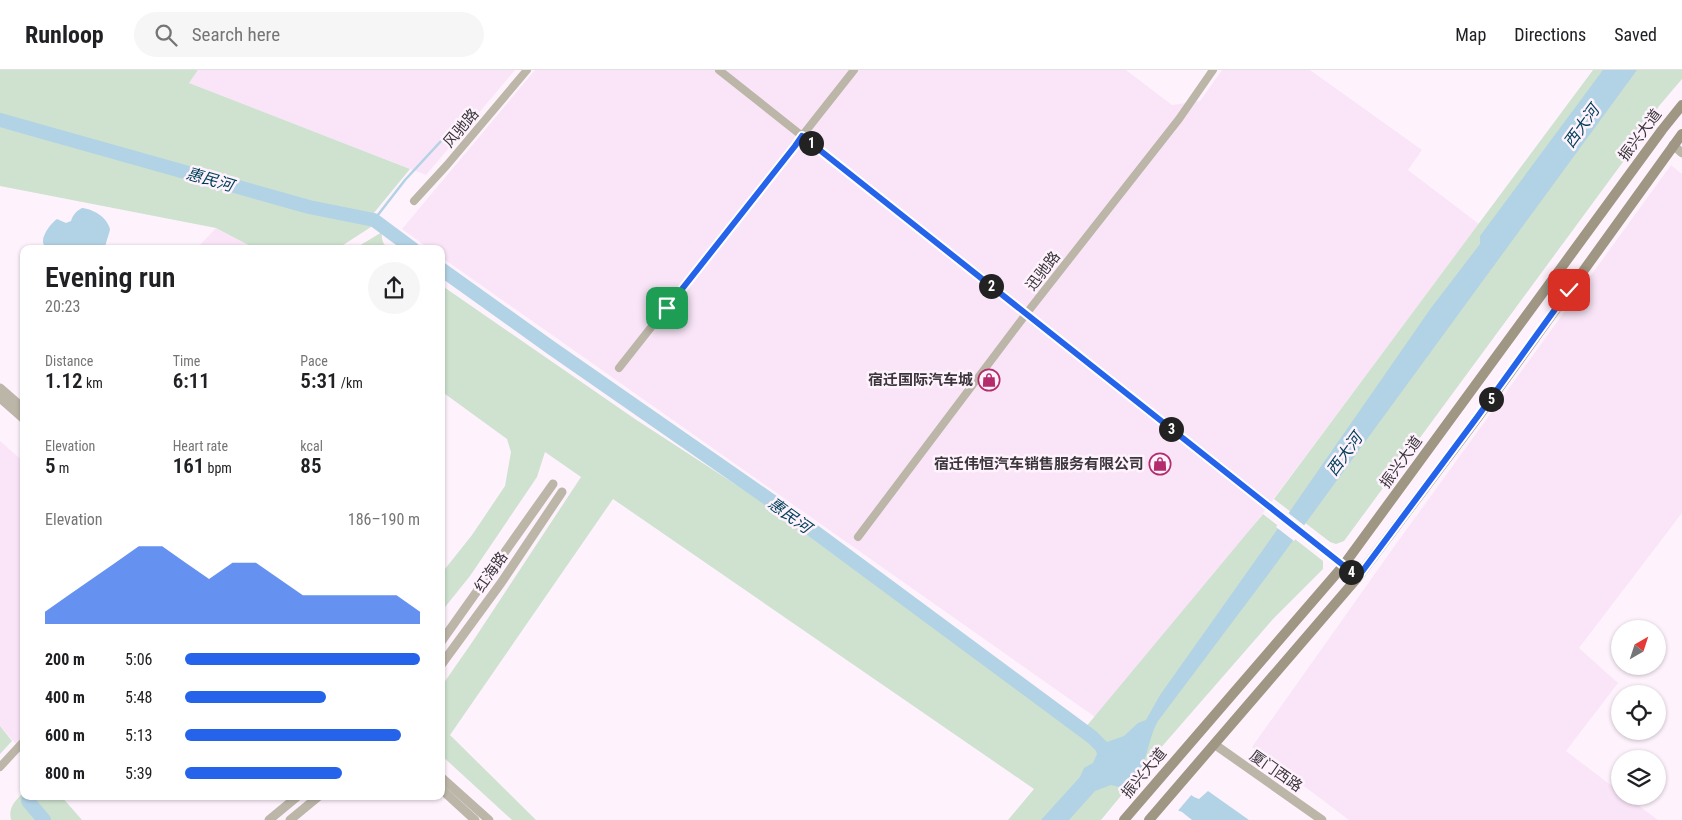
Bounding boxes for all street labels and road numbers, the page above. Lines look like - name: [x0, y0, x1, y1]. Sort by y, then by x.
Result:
- street label: 风驰路: [440, 105, 482, 151]
- street label: 振兴大道: [1615, 106, 1665, 164]
- street label: 迅驰路: [1022, 248, 1064, 294]
- street label: 振兴大道: [1376, 432, 1426, 492]
- street label: 红海路: [471, 548, 511, 596]
- street label: 振兴大道: [1118, 744, 1170, 802]
- street label: 厦门西路: [1246, 746, 1306, 796]

